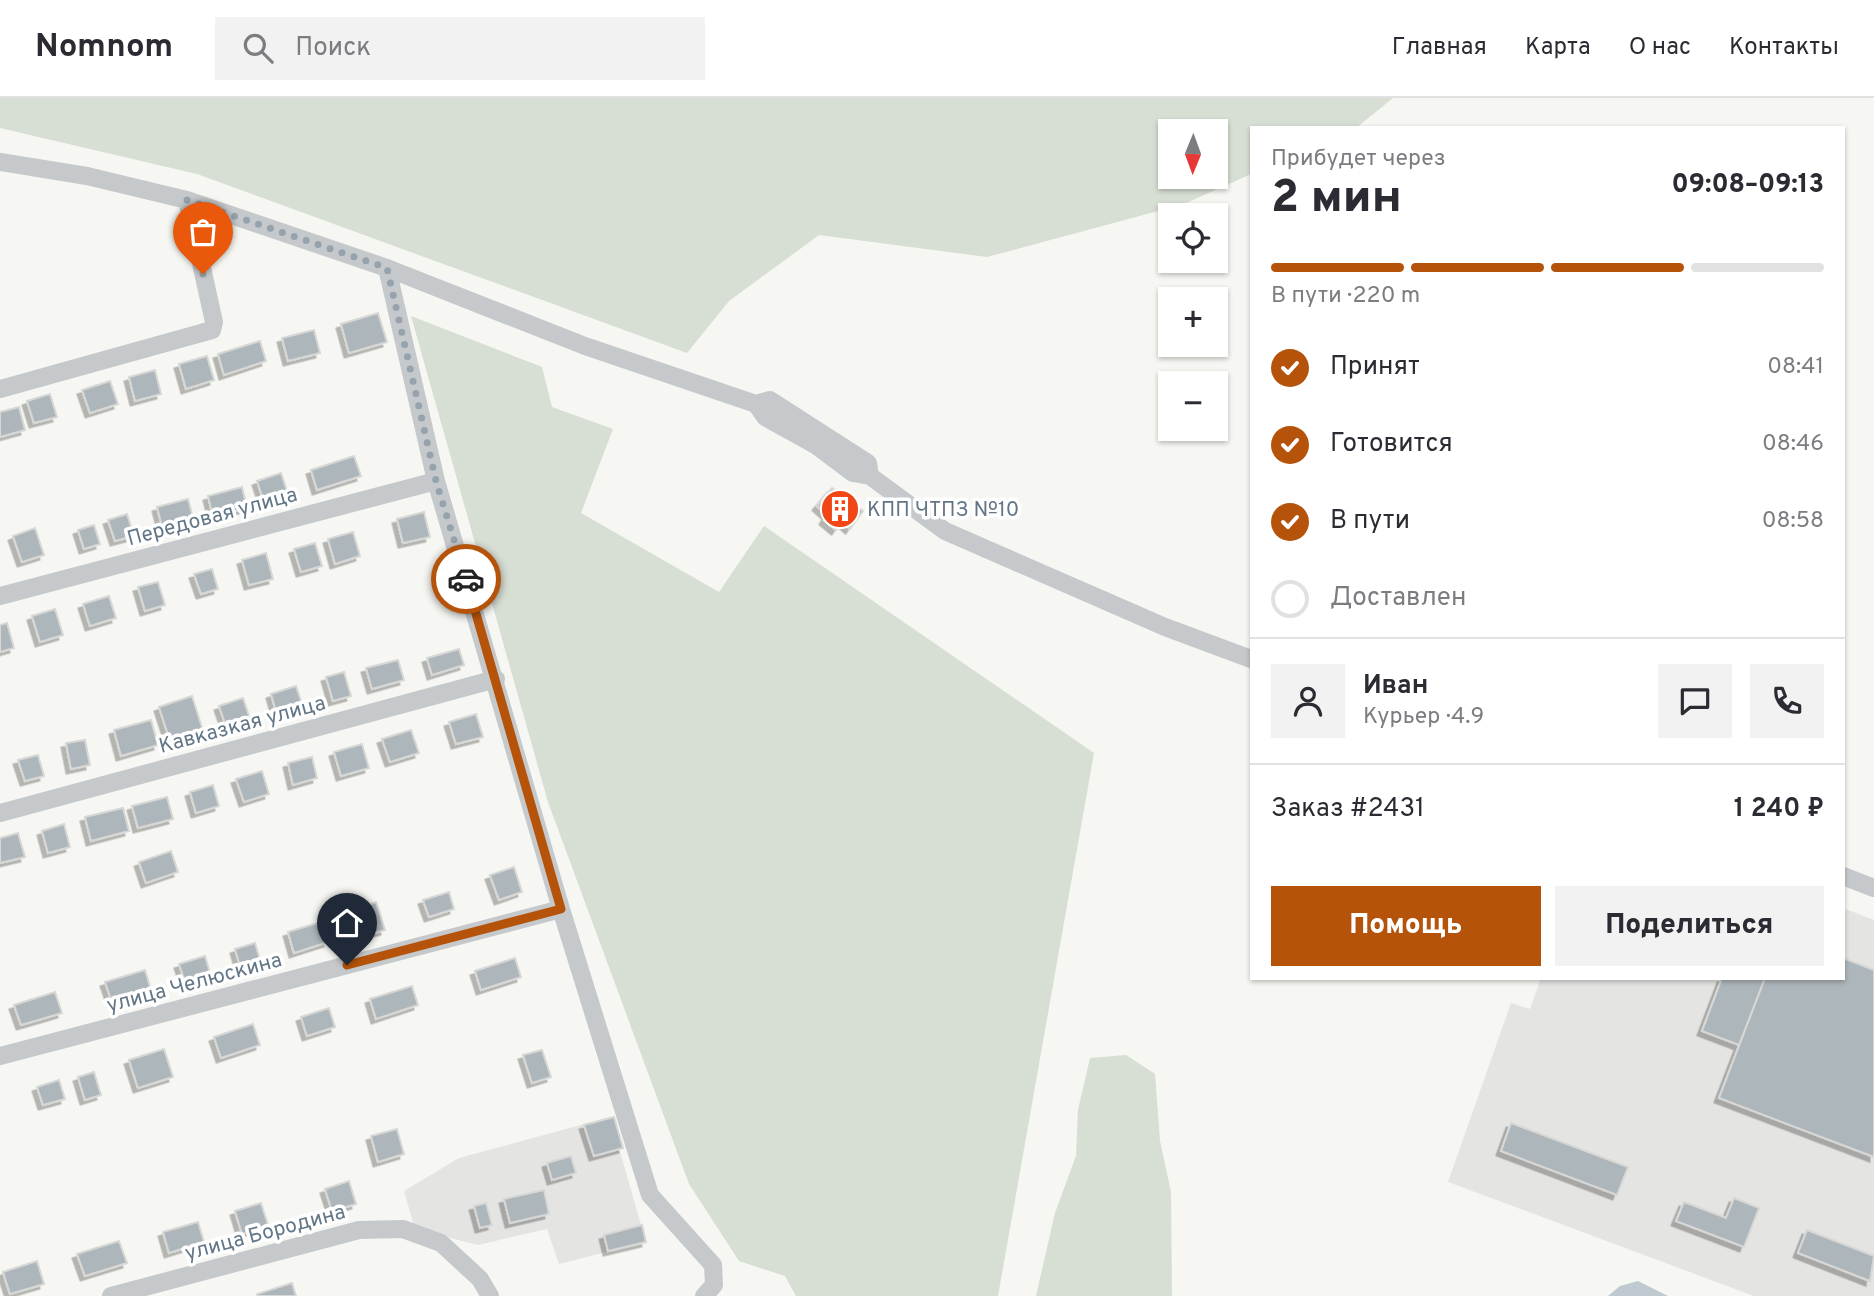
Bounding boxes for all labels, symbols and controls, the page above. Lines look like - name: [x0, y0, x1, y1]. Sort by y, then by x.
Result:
- search box: [215, 17, 705, 80]
- text: Nomnom: [35, 27, 173, 69]
- icon: search: [239, 29, 277, 67]
- text: Поиск: [295, 32, 371, 65]
- text: Главная: [1392, 33, 1487, 63]
- text: Карта: [1525, 33, 1591, 63]
- text: О нас: [1629, 33, 1691, 63]
- text: Контакты: [1729, 33, 1839, 63]
- north arrow: [1158, 119, 1228, 189]
- map controls: [1158, 119, 1228, 441]
- text: Прибудет через: [1271, 145, 1446, 174]
- text: 09:08–09:13: [1672, 169, 1824, 202]
- text: 2 мин: [1271, 170, 1402, 229]
- pin: [173, 202, 233, 274]
- button: locate: [1158, 203, 1228, 273]
- icon: bag: [184, 213, 222, 251]
- text: В пути · 220 m: [1271, 282, 1420, 311]
- button: +: [1158, 287, 1228, 357]
- icon: check: [1271, 349, 1309, 387]
- text: Принят: [1330, 351, 1420, 384]
- text: 08:41: [1767, 353, 1824, 382]
- button: −: [1158, 371, 1228, 441]
- icon: check: [1271, 426, 1309, 464]
- text: Готовится: [1330, 428, 1453, 461]
- text: 08:46: [1762, 430, 1824, 459]
- street label: Передовая улица: [124, 482, 301, 553]
- building icon: КПП ЧТПЗ №10: [819, 488, 861, 530]
- place label: КПП ЧТПЗ №10: [867, 497, 1019, 524]
- icon: check: [1271, 503, 1309, 541]
- text: В пути: [1330, 505, 1410, 538]
- text: 08:58: [1762, 507, 1824, 536]
- courier: [431, 544, 501, 614]
- icon: car: [447, 560, 485, 598]
- text: Доставлен: [1330, 582, 1466, 615]
- button: person: [1271, 664, 1345, 738]
- button: chat: [1658, 664, 1732, 738]
- button: phone: [1750, 664, 1824, 738]
- text: Иван: [1363, 670, 1428, 703]
- street label: Кавказкая улица: [156, 690, 329, 761]
- text: Курьер · 4.9: [1363, 703, 1484, 732]
- text: Заказ #2431: [1271, 793, 1425, 826]
- text: 1 240 ₽: [1734, 793, 1824, 826]
- button: Помощь: [1271, 886, 1541, 966]
- button: Поделиться: [1555, 886, 1824, 966]
- pin: [317, 893, 377, 965]
- icon: home: [328, 904, 366, 942]
- street label: улица Челюскина: [104, 947, 285, 1020]
- street label: улица Бородина: [182, 1199, 349, 1268]

